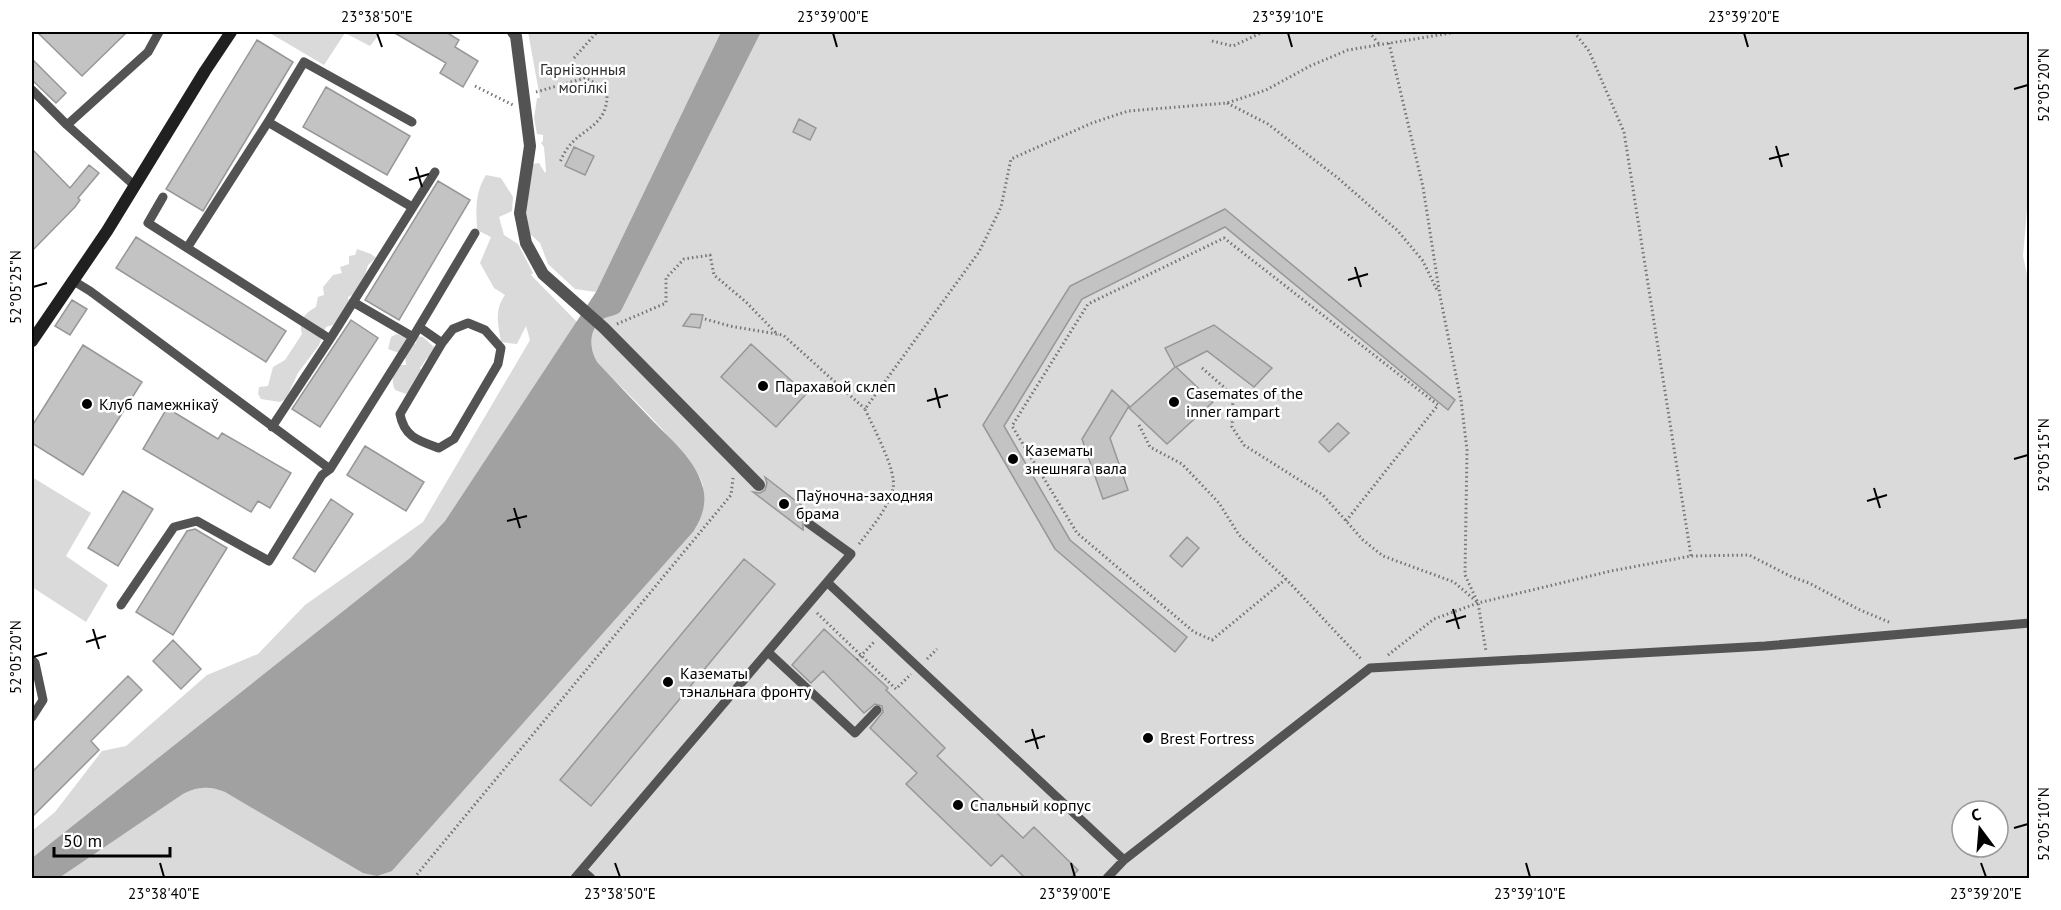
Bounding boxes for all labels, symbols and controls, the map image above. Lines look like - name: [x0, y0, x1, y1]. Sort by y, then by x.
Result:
- text: 23°38'50"E: [341, 7, 413, 26]
- text: 23°39'00"E: [797, 7, 869, 26]
- text: 23°39'10"E: [1252, 7, 1324, 26]
- text: 23°39'20"E: [1708, 7, 1780, 26]
- text: 52°05'20"N: [2034, 48, 2053, 122]
- park label: Гарнізонныя могілкі: [540, 59, 626, 97]
- text: 52°05'25"N: [6, 250, 25, 324]
- place label: Парахавой склеп: [775, 376, 896, 396]
- marker: Парахавой склеп: [756, 379, 770, 393]
- place label: Casemates of the inner rampart: [1186, 383, 1303, 421]
- place label: Клуб памежнікаў: [99, 394, 219, 414]
- marker: Casemates of the inner rampart: [1167, 395, 1181, 409]
- marker: Клуб памежнікаў: [80, 397, 94, 411]
- text: 52°05'15"N: [2034, 418, 2053, 492]
- place label: Казематы знешняга вала: [1025, 440, 1127, 478]
- marker: Казематы знешняга вала: [1006, 452, 1020, 466]
- place label: Паўночна-заходняя брама: [796, 485, 933, 523]
- marker: Паўночна-заходняя брама: [777, 497, 791, 511]
- text: 52°05'20"N: [6, 620, 25, 694]
- place label: Казематы тэнальнага фронту: [680, 663, 812, 701]
- marker: Казематы тэнальнага фронту: [661, 675, 675, 689]
- place label: Brest Fortress: [1160, 728, 1255, 748]
- marker: Brest Fortress: [1141, 731, 1155, 745]
- text: 52°05'10"N: [2034, 787, 2053, 861]
- place label: Спальный корпус: [970, 795, 1091, 815]
- marker: Спальный корпус: [951, 798, 965, 812]
- north arrow: [1950, 799, 2010, 859]
- text: С: [1969, 804, 1983, 825]
- scale bar: [54, 820, 170, 858]
- text: 50 m: [63, 829, 102, 852]
- text: 23°38'40"E: [128, 884, 200, 903]
- text: 23°38'50"E: [584, 884, 656, 903]
- text: 23°39'00"E: [1039, 884, 1111, 903]
- text: 23°39'10"E: [1494, 884, 1566, 903]
- text: 23°39'20"E: [1950, 884, 2022, 903]

